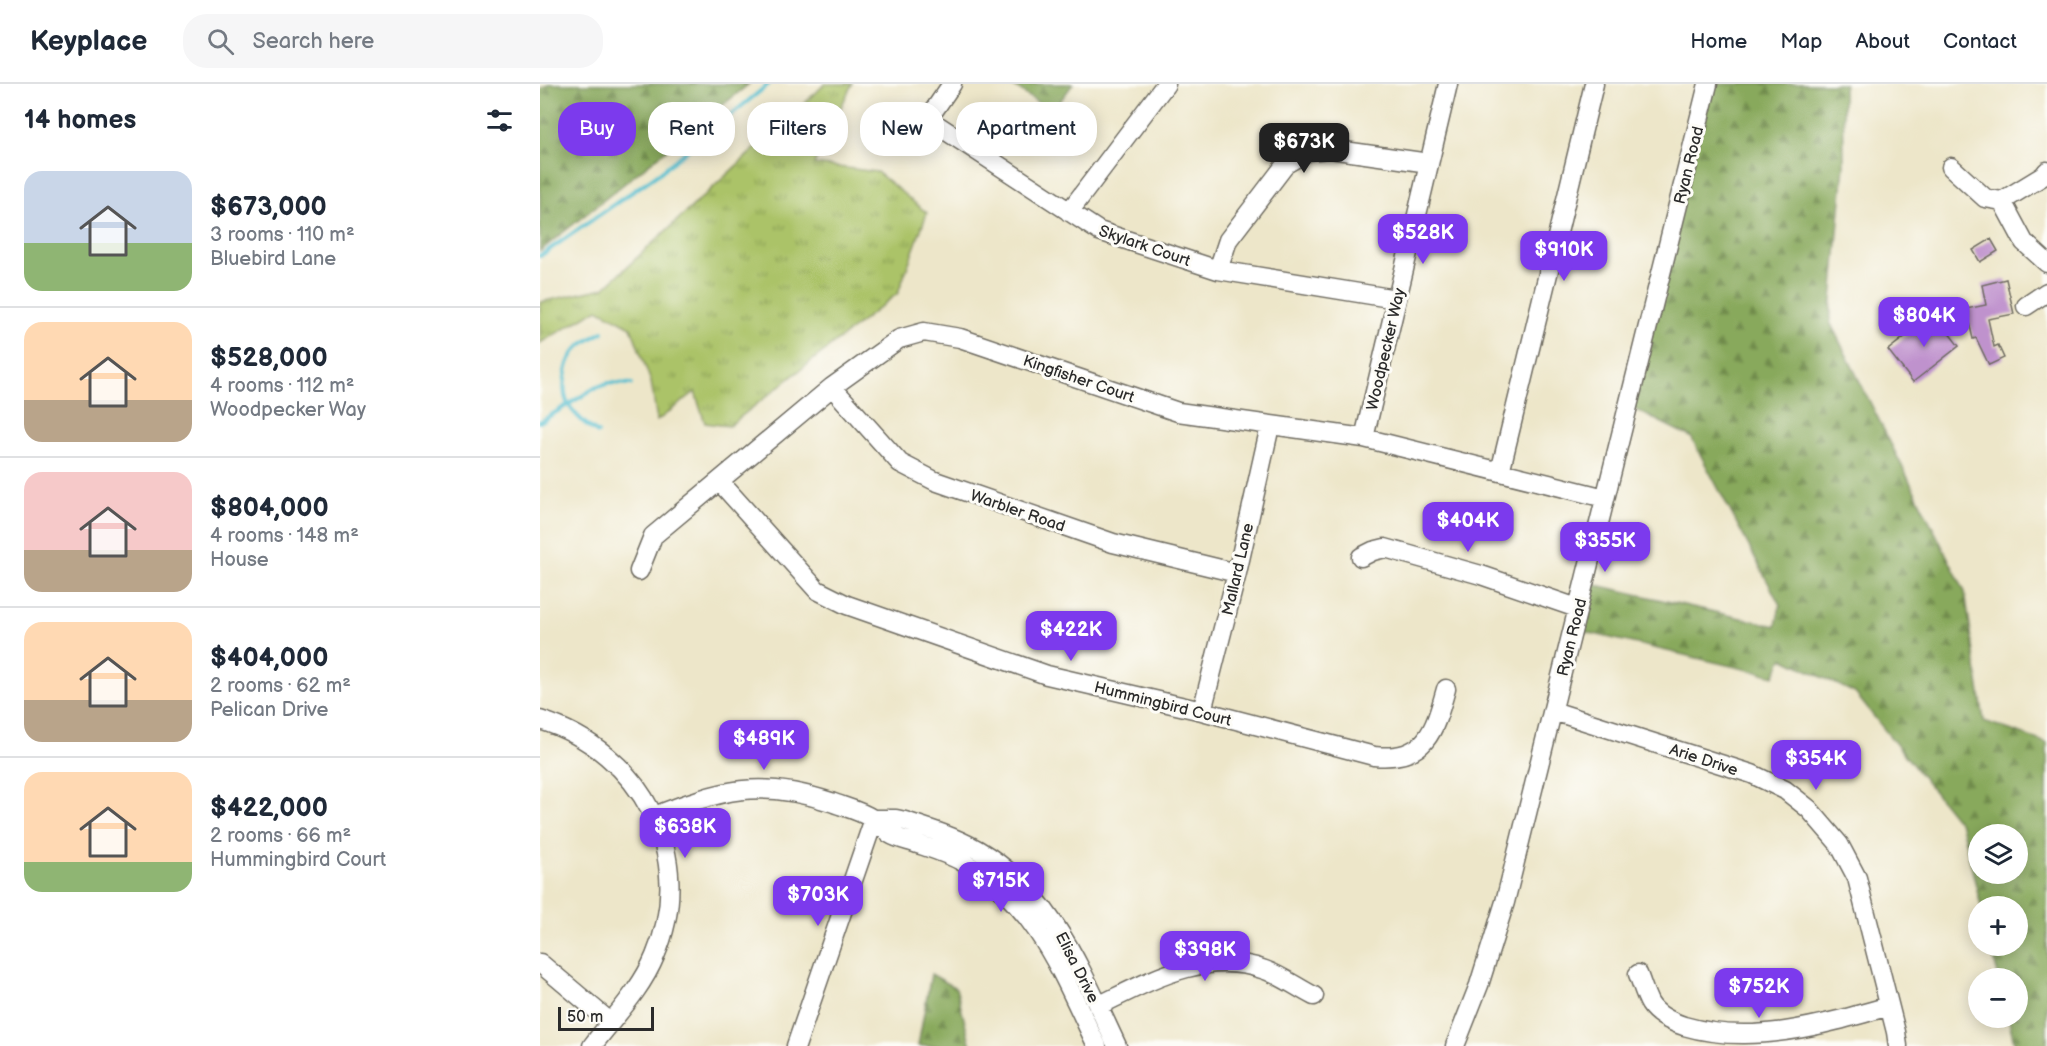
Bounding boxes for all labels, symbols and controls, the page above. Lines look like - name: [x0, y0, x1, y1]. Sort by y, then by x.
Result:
- search box: [183, 14, 603, 68]
- text: Keyplace: [30, 25, 147, 58]
- icon: search: [204, 25, 237, 58]
- text: Search here: [252, 28, 374, 55]
- text: Home: [1690, 29, 1747, 54]
- text: Map: [1780, 29, 1822, 54]
- text: About: [1855, 29, 1910, 54]
- text: Contact: [1943, 29, 2017, 54]
- chip: Buy: [558, 102, 636, 156]
- chip: Rent: [648, 102, 735, 156]
- chip: Filters: [747, 102, 848, 156]
- chip: New: [860, 102, 944, 156]
- chip: Apartment: [956, 102, 1097, 156]
- icon: filters: [483, 104, 516, 137]
- text: 14 homes: [24, 105, 136, 136]
- pin: $673K: [1262, 123, 1346, 174]
- street label: Ryan Road: [1671, 125, 1708, 206]
- text: $673K: [1273, 130, 1335, 154]
- text: $673,000: [210, 192, 327, 223]
- icon: home: [72, 195, 144, 267]
- pin: $528K: [1381, 214, 1465, 265]
- text: $528K: [1392, 221, 1454, 245]
- street label: Skylark Court: [1096, 222, 1193, 271]
- text: 3 rooms · 110 m²: [210, 223, 355, 247]
- pin: $910K: [1522, 231, 1606, 282]
- text: $910K: [1534, 238, 1594, 262]
- text: Bluebird Lane: [210, 247, 336, 271]
- street label: Woodpecker Way: [1363, 286, 1410, 412]
- pin: $804K: [1882, 297, 1966, 348]
- text: $804K: [1892, 304, 1956, 328]
- text: $528,000: [210, 343, 328, 374]
- icon: home: [72, 346, 144, 418]
- street label: Kingfisher Court: [1020, 351, 1137, 407]
- text: 4 rooms · 112 m²: [210, 374, 354, 398]
- text: Woodpecker Way: [210, 398, 366, 422]
- street label: Warbler Road: [967, 486, 1068, 537]
- text: $804,000: [210, 493, 329, 524]
- icon: home: [72, 496, 144, 568]
- pin: $404K: [1426, 502, 1510, 553]
- text: $404K: [1437, 509, 1499, 533]
- street label: Mallard Lane: [1219, 521, 1258, 617]
- pin: $355K: [1563, 522, 1647, 573]
- text: 4 rooms · 148 m²: [210, 524, 359, 548]
- text: $355K: [1574, 529, 1636, 553]
- text: House: [210, 548, 269, 572]
- street label: Ryan Road: [1554, 597, 1591, 678]
- pin: $422K: [1029, 611, 1113, 662]
- text: $422K: [1040, 618, 1102, 642]
- text: $404,000: [210, 643, 328, 674]
- icon: home: [72, 646, 144, 718]
- text: 2 rooms · 62 m²: [210, 674, 351, 698]
- street label: Hummingbird Court: [1092, 678, 1233, 731]
- text: Pelican Drive: [210, 698, 328, 722]
- pin: $489K: [722, 720, 806, 771]
- text: $489K: [733, 727, 795, 751]
- street label: Arie Drive: [1667, 740, 1741, 781]
- pin: $354K: [1774, 740, 1858, 791]
- text: $354K: [1785, 747, 1847, 771]
- text: $422,000: [210, 793, 328, 824]
- icon: home: [72, 796, 144, 868]
- pin: $638K: [643, 808, 727, 859]
- text: $638K: [654, 815, 716, 839]
- text: 2 rooms · 66 m²: [210, 824, 351, 848]
- map controls: [1968, 824, 2028, 1028]
- button: layers: [1968, 824, 2028, 884]
- text: Hummingbird Court: [210, 848, 386, 872]
- pin: $715K: [959, 862, 1043, 913]
- text: $715K: [972, 869, 1030, 893]
- pin: $703K: [776, 876, 860, 927]
- text: $703K: [787, 883, 849, 907]
- button: +: [1968, 896, 2028, 956]
- street label: Elisa Drive: [1051, 929, 1103, 1007]
- pin: $398K: [1163, 931, 1247, 982]
- text: $398K: [1174, 938, 1236, 962]
- pin: $752K: [1717, 968, 1801, 1019]
- button: −: [1968, 968, 2028, 1028]
- text: $752K: [1728, 975, 1790, 999]
- scale bar: [558, 1004, 654, 1032]
- text: 50 m: [567, 1008, 603, 1027]

